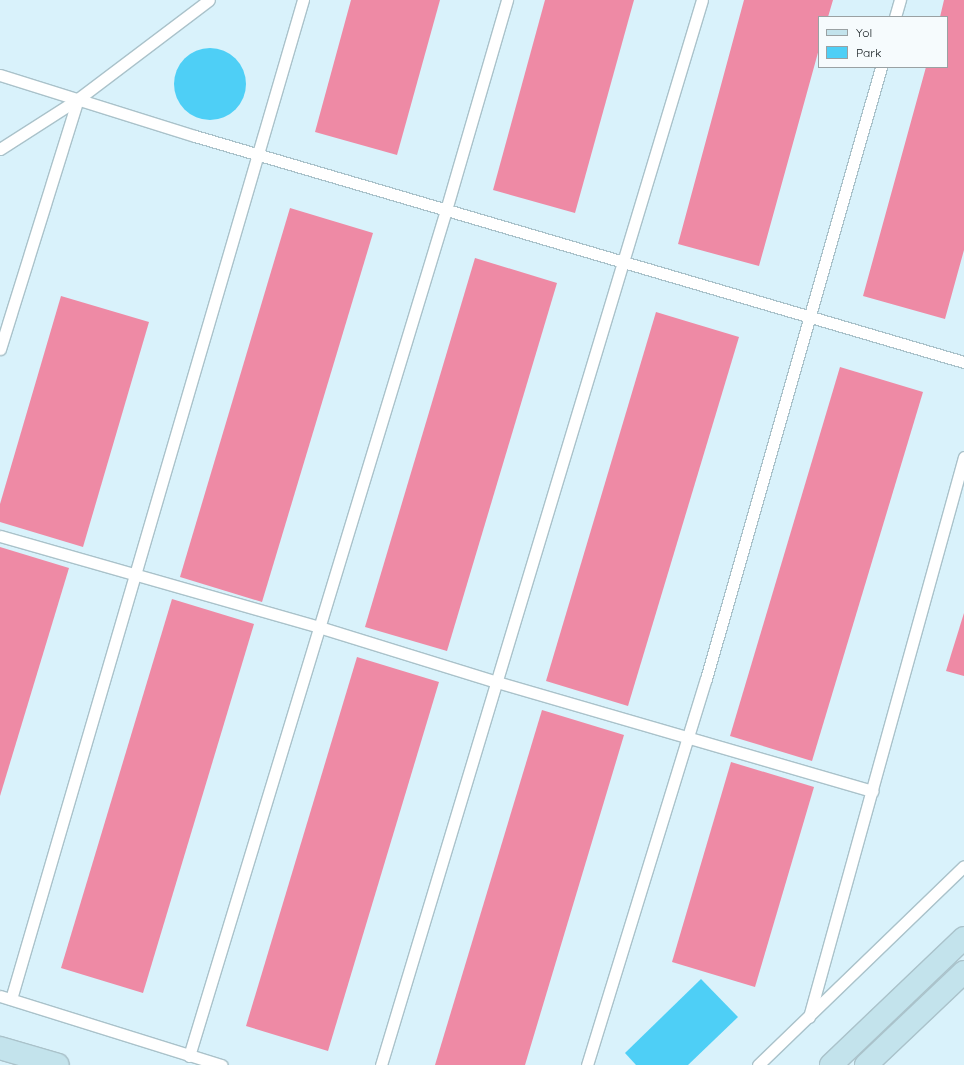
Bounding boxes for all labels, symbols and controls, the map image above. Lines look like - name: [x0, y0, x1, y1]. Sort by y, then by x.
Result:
- legend: [818, 16, 948, 68]
- text: Yol: [856, 25, 872, 40]
- text: Park: [856, 45, 881, 60]

